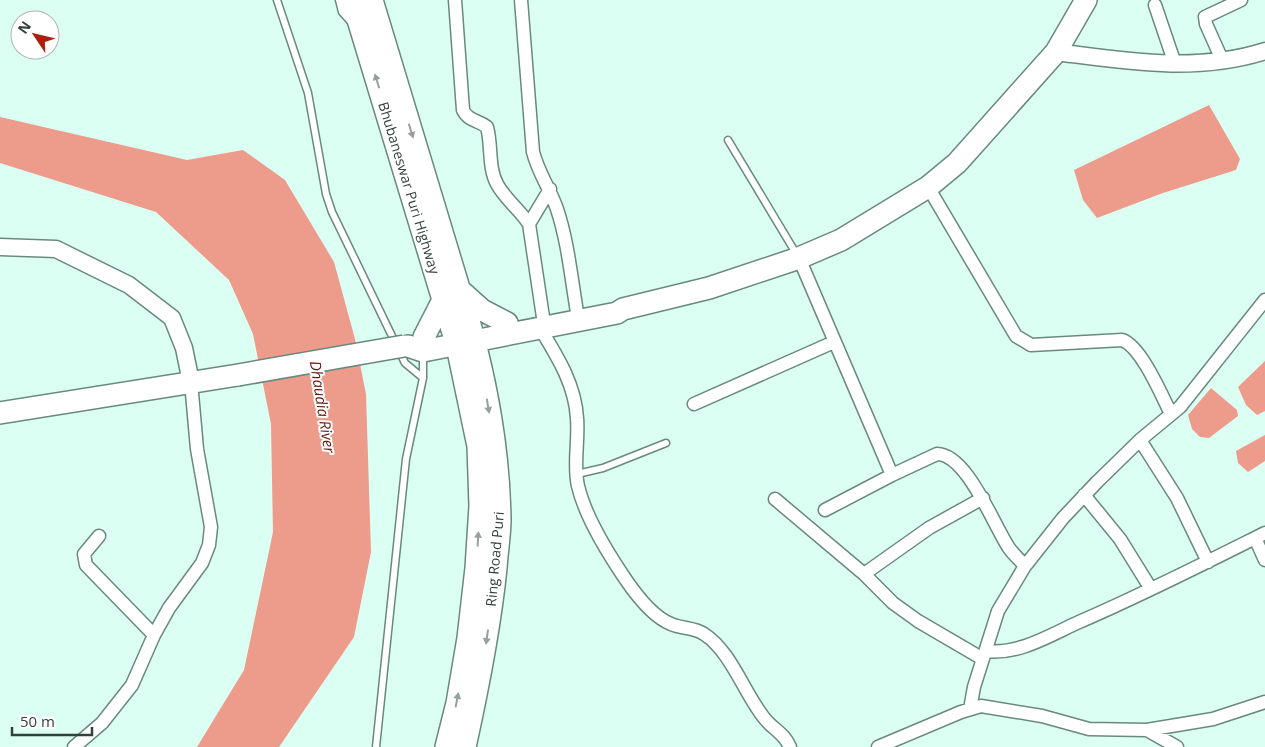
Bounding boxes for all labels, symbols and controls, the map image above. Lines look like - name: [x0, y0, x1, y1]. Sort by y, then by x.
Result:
- north arrow: [10, 10, 60, 60]
- text: N: [13, 17, 35, 37]
- one-way arrow: [372, 74, 380, 89]
- street label: Bhubaneswar Puri Highway: [374, 99, 445, 277]
- one-way arrow: [408, 123, 415, 138]
- water label: Dhaudia River: [306, 359, 340, 456]
- one-way arrow: [485, 399, 493, 415]
- street label: Ring Road Puri: [481, 511, 508, 607]
- one-way arrow: [475, 530, 483, 546]
- one-way arrow: [482, 630, 490, 646]
- one-way arrow: [453, 692, 461, 707]
- scale bar: [12, 704, 92, 736]
- text: 50 m: [20, 711, 55, 731]

